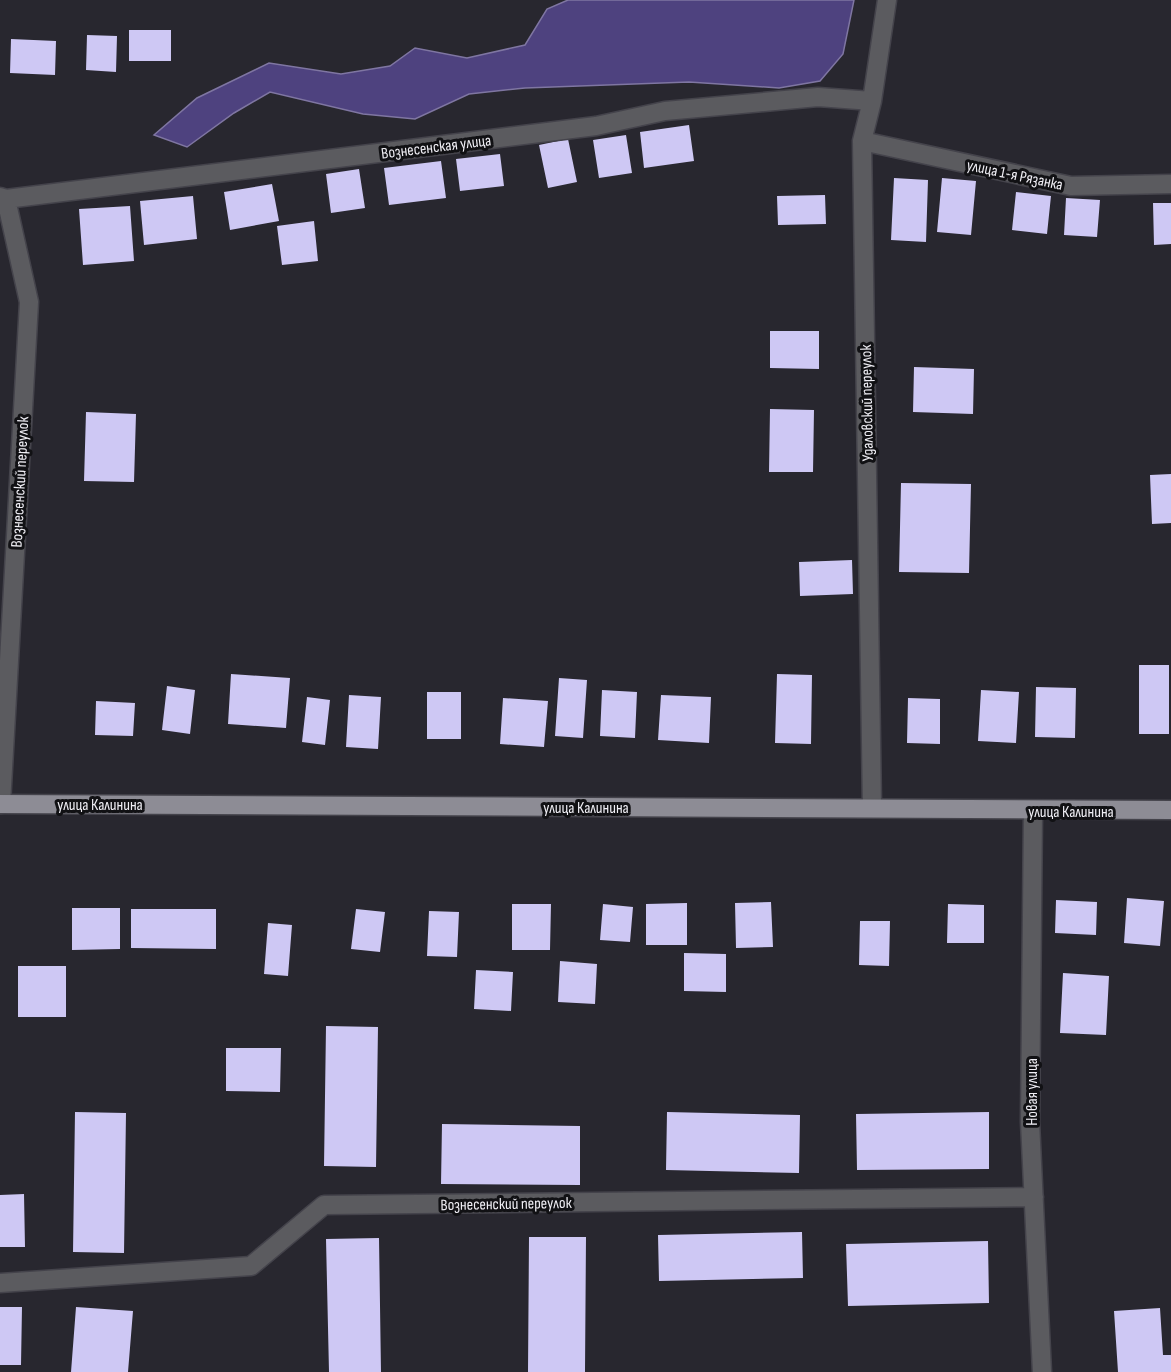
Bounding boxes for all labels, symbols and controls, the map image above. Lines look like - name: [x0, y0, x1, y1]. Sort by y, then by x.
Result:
- street label: Вознесенская улица: [380, 131, 492, 164]
- street label: улица 1-я Рязанка: [965, 156, 1064, 195]
- street label: Удаловский переулок: [857, 343, 878, 462]
- street label: Вознесенский переулок: [8, 415, 33, 548]
- street label: улица Калинина: [57, 796, 143, 815]
- street label: улица Калинина: [543, 799, 629, 818]
- street label: улица Калинина: [1028, 803, 1114, 822]
- street label: Новая улица: [1023, 1058, 1042, 1126]
- street label: Вознесенский переулок: [440, 1194, 573, 1215]

